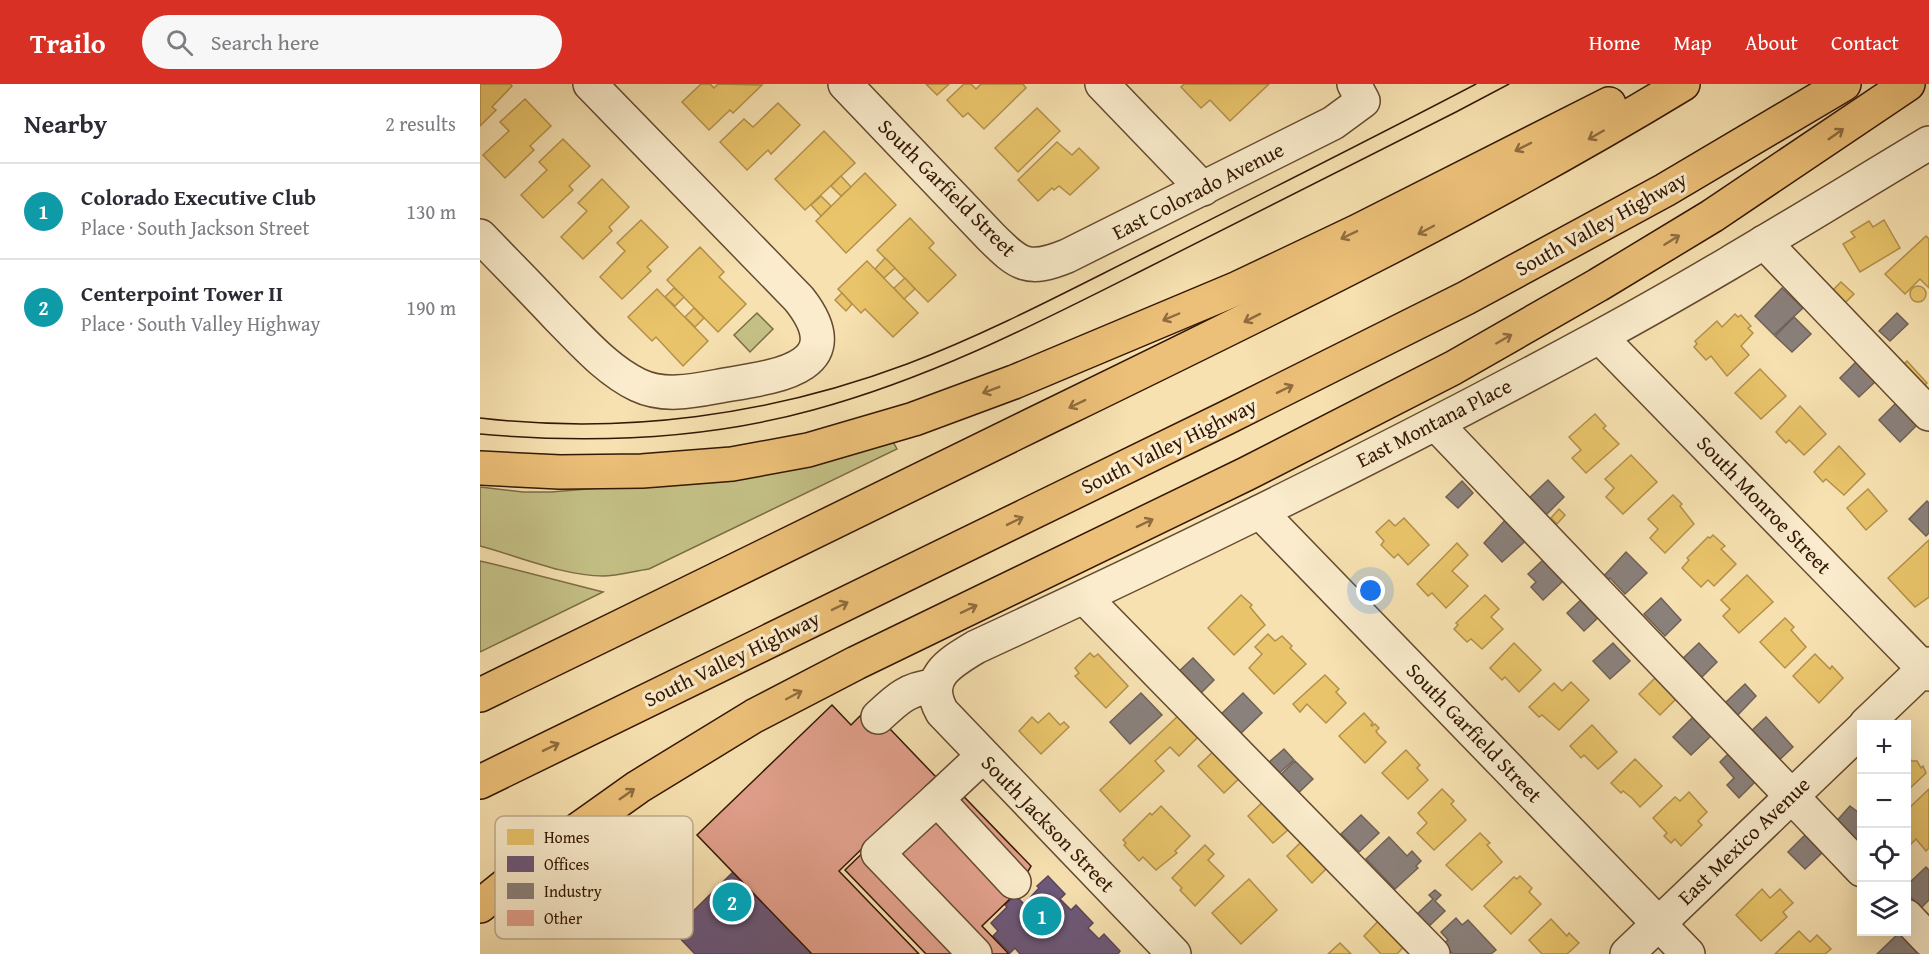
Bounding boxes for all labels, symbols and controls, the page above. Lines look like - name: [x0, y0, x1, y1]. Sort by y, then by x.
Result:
- search box: [142, 15, 562, 69]
- text: Trailo: [30, 22, 106, 63]
- icon: search: [163, 26, 196, 59]
- text: Search here: [211, 26, 319, 58]
- text: Home: [1589, 27, 1640, 58]
- text: Map: [1673, 27, 1712, 58]
- text: About: [1745, 27, 1798, 58]
- text: Contact: [1831, 27, 1899, 58]
- text: Nearby: [24, 104, 107, 143]
- text: 2 results: [385, 109, 456, 138]
- street label: South Garfield Street: [871, 111, 1024, 264]
- one-way arrow: [1827, 128, 1843, 140]
- one-way arrow: [1588, 129, 1605, 141]
- street label: East Colorado Avenue: [1106, 134, 1289, 247]
- one-way arrow: [1514, 142, 1532, 154]
- street label: South Valley Highway: [1509, 163, 1693, 284]
- text: Colorado Executive Club: [81, 181, 316, 213]
- text: 1: [38, 197, 49, 226]
- text: 130 m: [406, 197, 456, 226]
- text: Place · South Jackson Street: [81, 213, 310, 242]
- one-way arrow: [1417, 225, 1435, 236]
- one-way arrow: [1340, 230, 1358, 242]
- one-way arrow: [1663, 234, 1680, 246]
- text: Centerpoint Tower II: [81, 277, 283, 309]
- text: 2: [38, 293, 49, 322]
- text: 190 m: [406, 293, 456, 322]
- text: Place · South Valley Highway: [81, 309, 320, 338]
- one-way arrow: [1163, 312, 1181, 323]
- one-way arrow: [1243, 313, 1261, 324]
- one-way arrow: [1495, 332, 1512, 344]
- street label: East Montana Place: [1351, 370, 1517, 475]
- one-way arrow: [1276, 383, 1294, 395]
- one-way arrow: [982, 386, 1001, 397]
- street label: South Valley Highway: [1076, 389, 1263, 502]
- one-way arrow: [1068, 398, 1086, 410]
- street label: South Monroe Street: [1690, 428, 1839, 581]
- one-way arrow: [1006, 515, 1024, 526]
- one-way arrow: [1135, 517, 1153, 529]
- your location: [1356, 576, 1385, 605]
- one-way arrow: [831, 600, 849, 612]
- street label: South Valley Highway: [639, 602, 826, 715]
- one-way arrow: [960, 602, 978, 614]
- street label: South Garfield Street: [1399, 656, 1550, 810]
- one-way arrow: [785, 689, 802, 701]
- map controls: [1857, 720, 1911, 936]
- button: +: [1857, 720, 1911, 774]
- one-way arrow: [542, 740, 560, 752]
- street label: South Jackson Street: [974, 748, 1123, 900]
- street label: East Mexico Avenue: [1670, 769, 1817, 912]
- button: −: [1857, 774, 1911, 828]
- one-way arrow: [618, 788, 634, 801]
- legend: [495, 816, 693, 939]
- text: Homes: [544, 825, 590, 849]
- button: locate: [1857, 828, 1911, 882]
- text: Offices: [544, 852, 589, 876]
- text: Industry: [544, 879, 602, 903]
- pin: 2: [712, 880, 752, 924]
- button: layers: [1857, 882, 1911, 936]
- pin: 1: [1022, 894, 1062, 938]
- text: Other: [544, 906, 583, 930]

